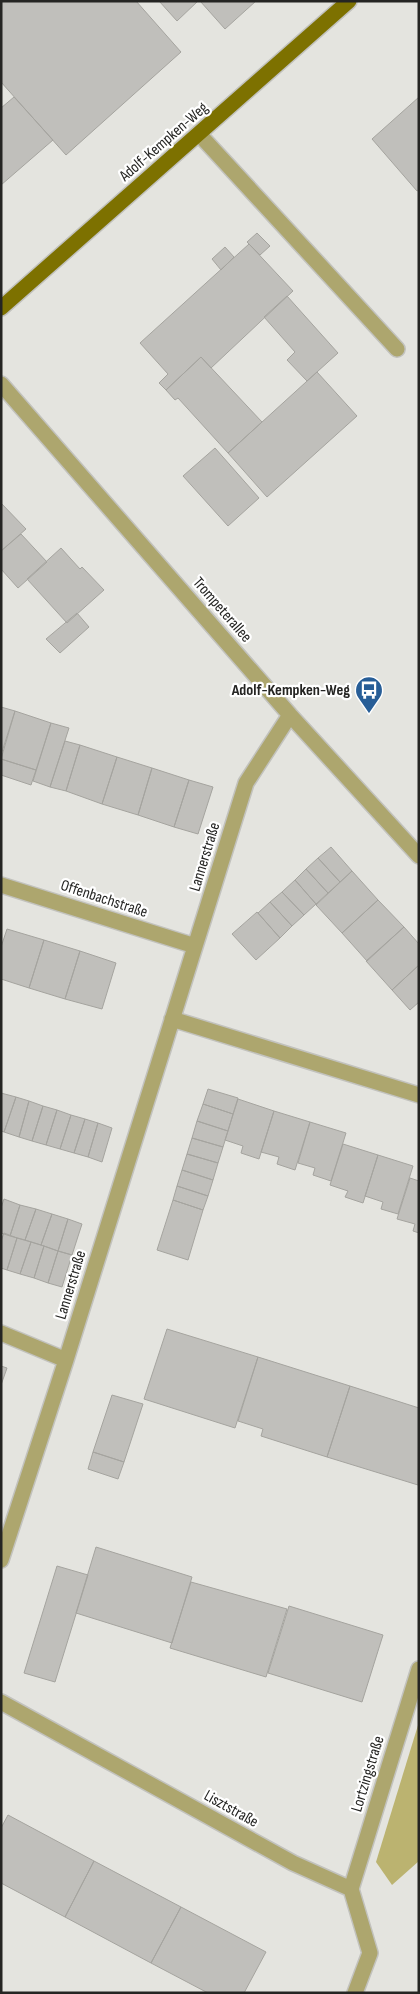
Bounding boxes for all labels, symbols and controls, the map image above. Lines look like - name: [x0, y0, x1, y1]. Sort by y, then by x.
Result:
- street label: Adolf-Kempken-Weg: [115, 98, 212, 186]
- street label: Trompeterallee: [189, 574, 255, 646]
- bus stop icon: Adolf-Kempken-Weg: [354, 675, 384, 714]
- place label: Adolf-Kempken-Weg: [231, 681, 350, 700]
- street label: Lannerstraße: [186, 820, 224, 894]
- street label: Offenbachstraße: [58, 876, 150, 922]
- street label: Lannerstraße: [52, 1248, 90, 1322]
- street label: Lortzingstraße: [347, 1734, 389, 1814]
- street label: Lisztstraße: [200, 1786, 262, 1832]

